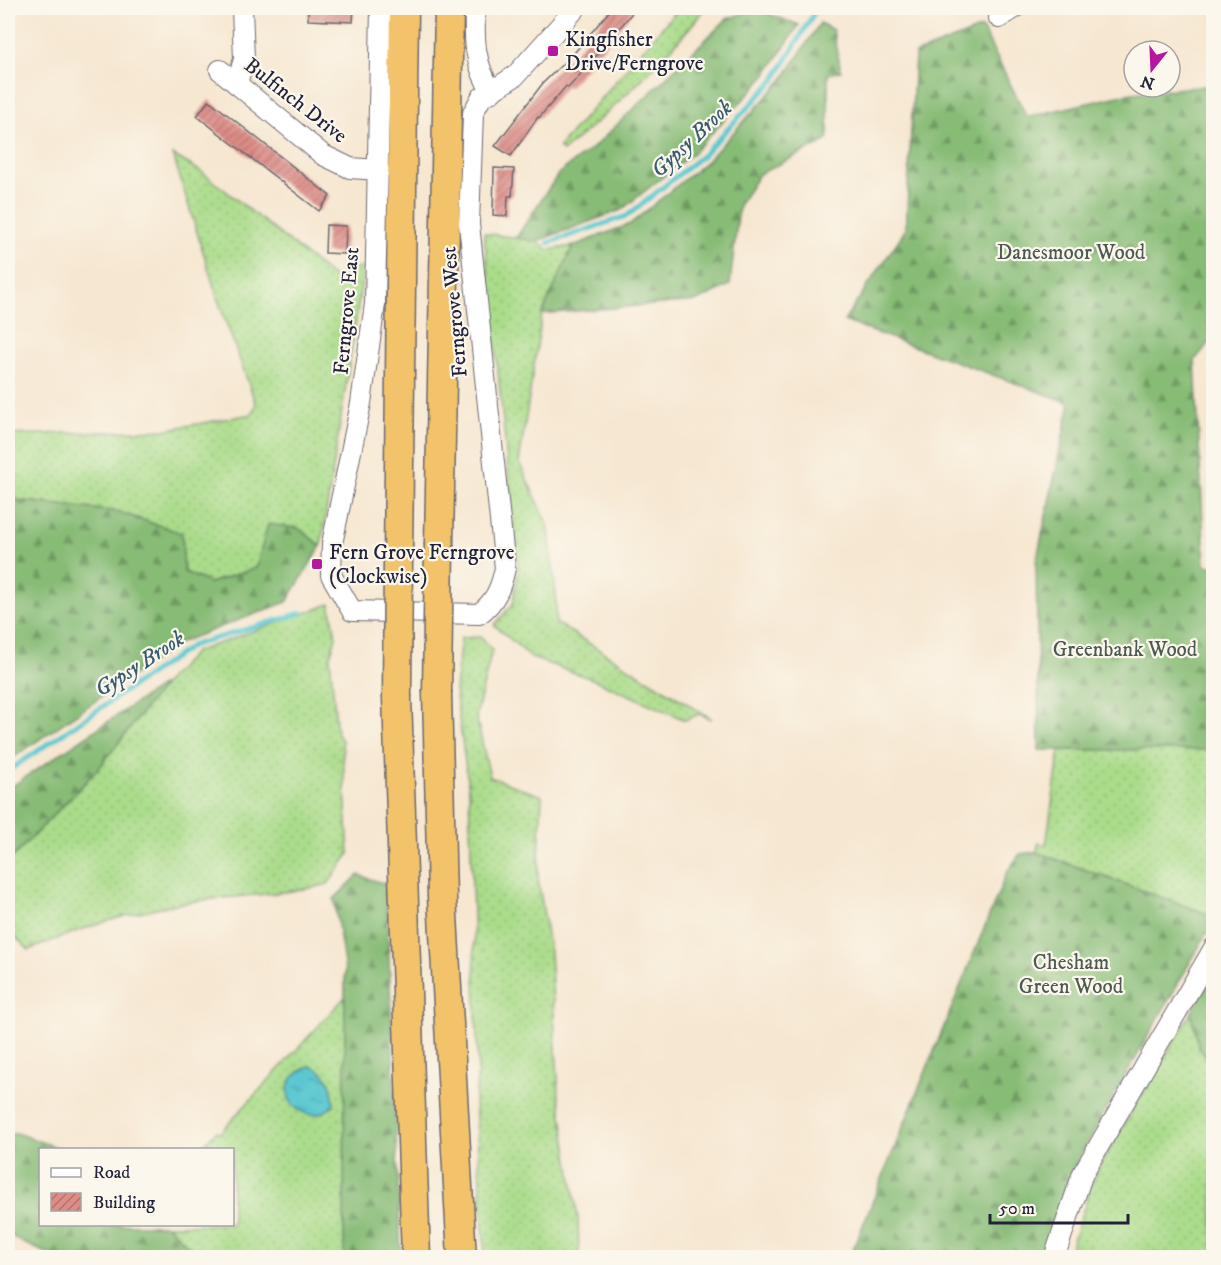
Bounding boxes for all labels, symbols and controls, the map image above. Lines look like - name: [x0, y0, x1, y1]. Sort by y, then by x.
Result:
- place label: Kingfisher Drive/Ferngrove: [565, 27, 704, 77]
- north arrow: [1122, 39, 1182, 99]
- marker: Kingfisher Drive/Ferngrove: [546, 44, 560, 58]
- street label: Bulfinch Drive: [239, 52, 352, 149]
- text: N: [1138, 71, 1157, 94]
- water label: Gypsy Brook: [646, 94, 739, 184]
- park label: Danesmoor Wood: [997, 240, 1146, 266]
- street label: Ferngrove West: [436, 245, 474, 378]
- street label: Ferngrove East: [328, 246, 366, 376]
- place label: Fern Grove Ferngrove (Clockwise): [329, 540, 515, 590]
- marker: Fern Grove Ferngrove (Clockwise): [310, 557, 324, 571]
- water label: Gypsy Brook: [90, 625, 190, 703]
- park label: Greenbank Wood: [1053, 637, 1198, 663]
- park label: Chesham Green Wood: [1019, 950, 1124, 1000]
- legend: [39, 1148, 234, 1226]
- text: Road: [93, 1162, 130, 1184]
- scale bar: [990, 1187, 1128, 1225]
- text: Building: [93, 1192, 155, 1214]
- text: 50 m: [999, 1198, 1035, 1220]

